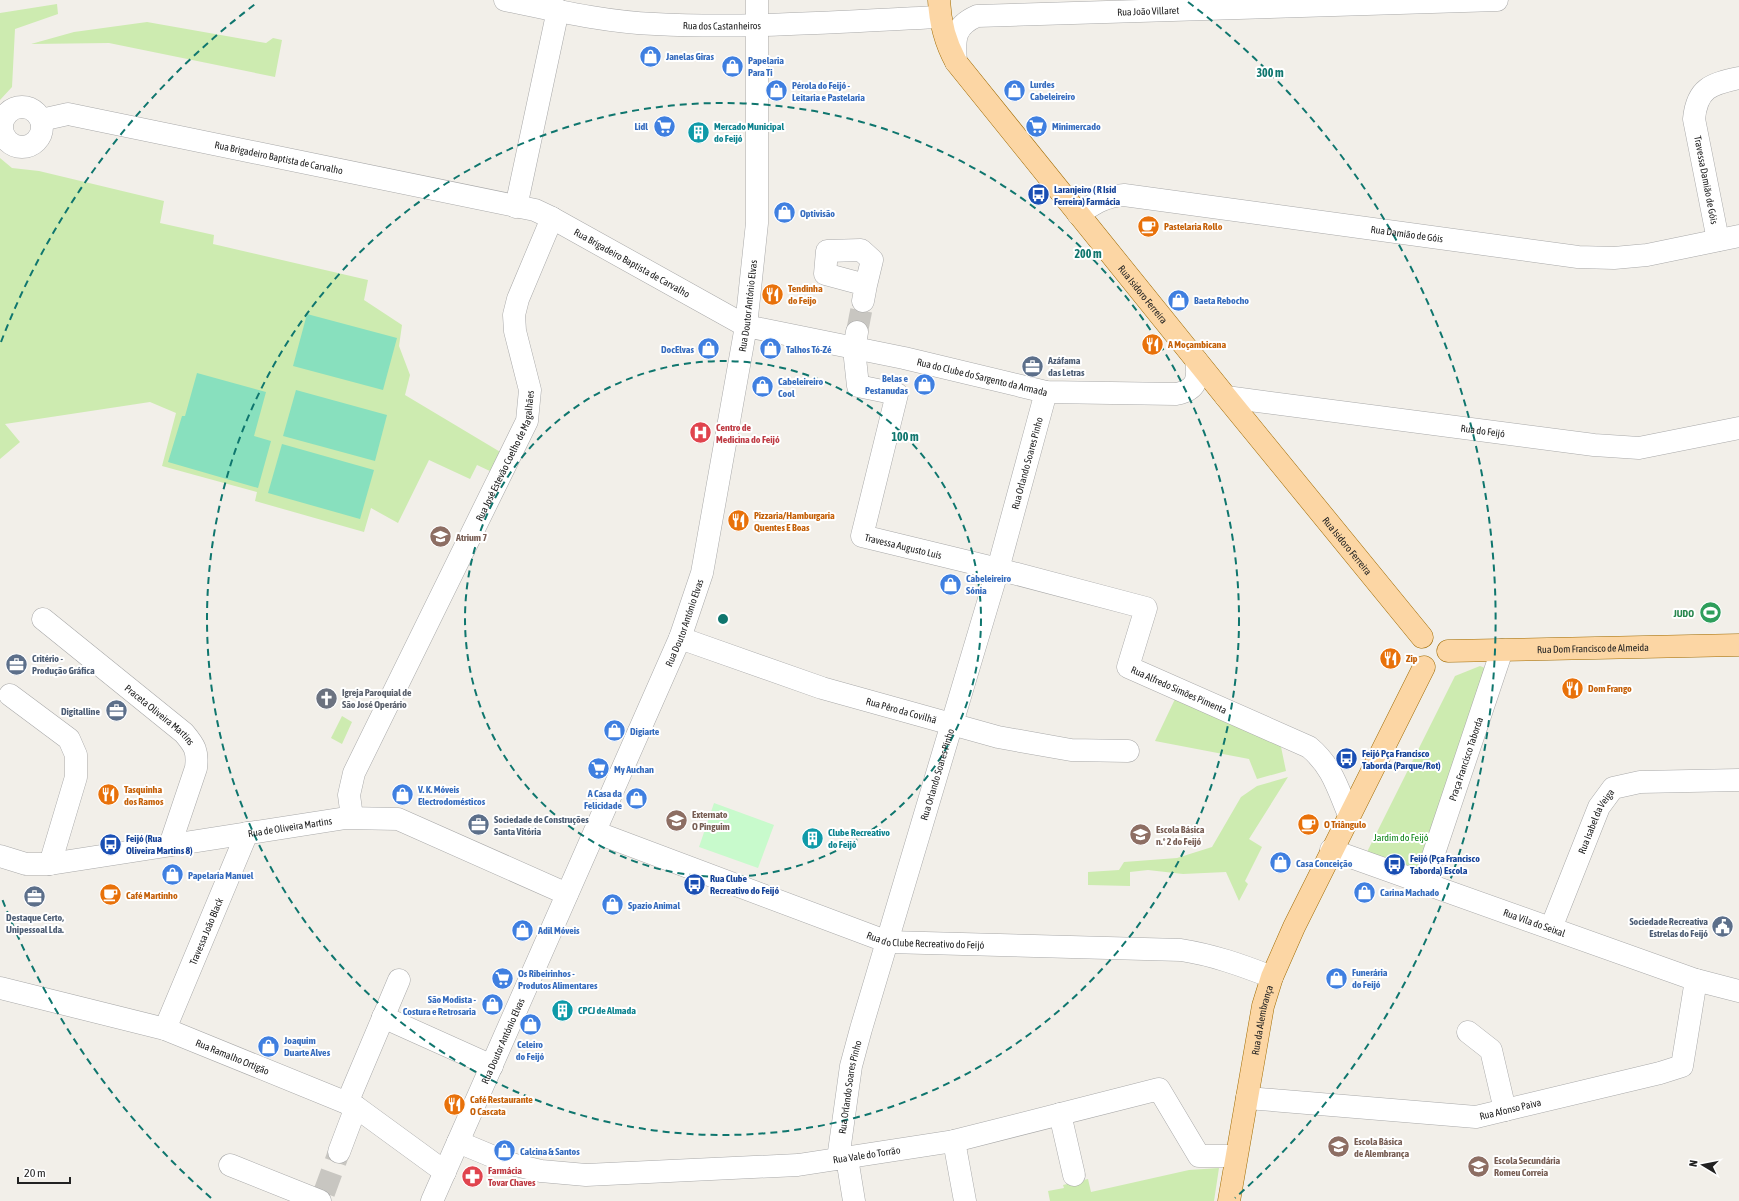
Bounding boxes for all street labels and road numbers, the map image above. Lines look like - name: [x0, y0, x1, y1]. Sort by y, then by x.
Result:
- street label: Rua João Villaret: [1117, 4, 1179, 17]
- street label: Rua dos Castanheiros: [683, 20, 762, 31]
- street label: Travessa Damião de Góis: [1692, 135, 1720, 226]
- street label: Rua Brigadeiro Baptista de Carvalho: [214, 139, 344, 176]
- street label: Rua Damião de Góis: [1370, 223, 1444, 244]
- street label: Rua Brigadeiro Baptista de Carvalho: [572, 226, 692, 299]
- street label: Rua Doutor António Elvas: [736, 259, 759, 352]
- street label: Rua Isidoro Ferreira: [1116, 263, 1170, 326]
- street label: Rua do Clube do Sargento da Armada: [916, 356, 1049, 398]
- street label: Rua José Estevão Coelho de Magalhães: [473, 389, 535, 523]
- street label: Rua Orlando Soares Pinho: [1009, 415, 1045, 510]
- street label: Rua do Feijó: [1460, 422, 1506, 439]
- street label: Rua Isidoro Ferreira: [1321, 515, 1374, 577]
- street label: Travessa Augusto Luís: [864, 531, 943, 561]
- street label: Rua Doutor António Elvas: [663, 577, 705, 668]
- street label: Rua Dom Francisco de Almeida: [1537, 641, 1649, 655]
- street label: Rua Alfredo Simões Pimenta: [1129, 664, 1229, 716]
- street label: Praceta Oliveira Martins: [123, 682, 197, 747]
- street label: Rua Pêro da Covilhã: [865, 695, 938, 725]
- street label: Praça Francisco Taborda: [1446, 715, 1485, 802]
- street label: Rua Orlando Soares Pinho: [918, 727, 956, 821]
- street label: Rua Isabel da Veiga: [1576, 786, 1616, 855]
- street label: Rua de Oliveira Martins: [247, 815, 333, 839]
- street label: Travessa João Black: [187, 895, 225, 966]
- street label: Rua Vila do Seixal: [1502, 906, 1567, 939]
- street label: Rua do Clube Recreativo do Feijó: [865, 929, 985, 950]
- street label: Rua da Alembrança: [1249, 983, 1275, 1056]
- street label: Rua Doutor António Elvas: [479, 996, 526, 1085]
- street label: Rua Ramalho Ortigão: [194, 1037, 271, 1076]
- street label: Rua Orlando Soares Pinho: [836, 1039, 863, 1135]
- street label: Rua Afonso Paiva: [1478, 1096, 1543, 1121]
- street label: Rua Vale do Torrão: [832, 1144, 901, 1165]

